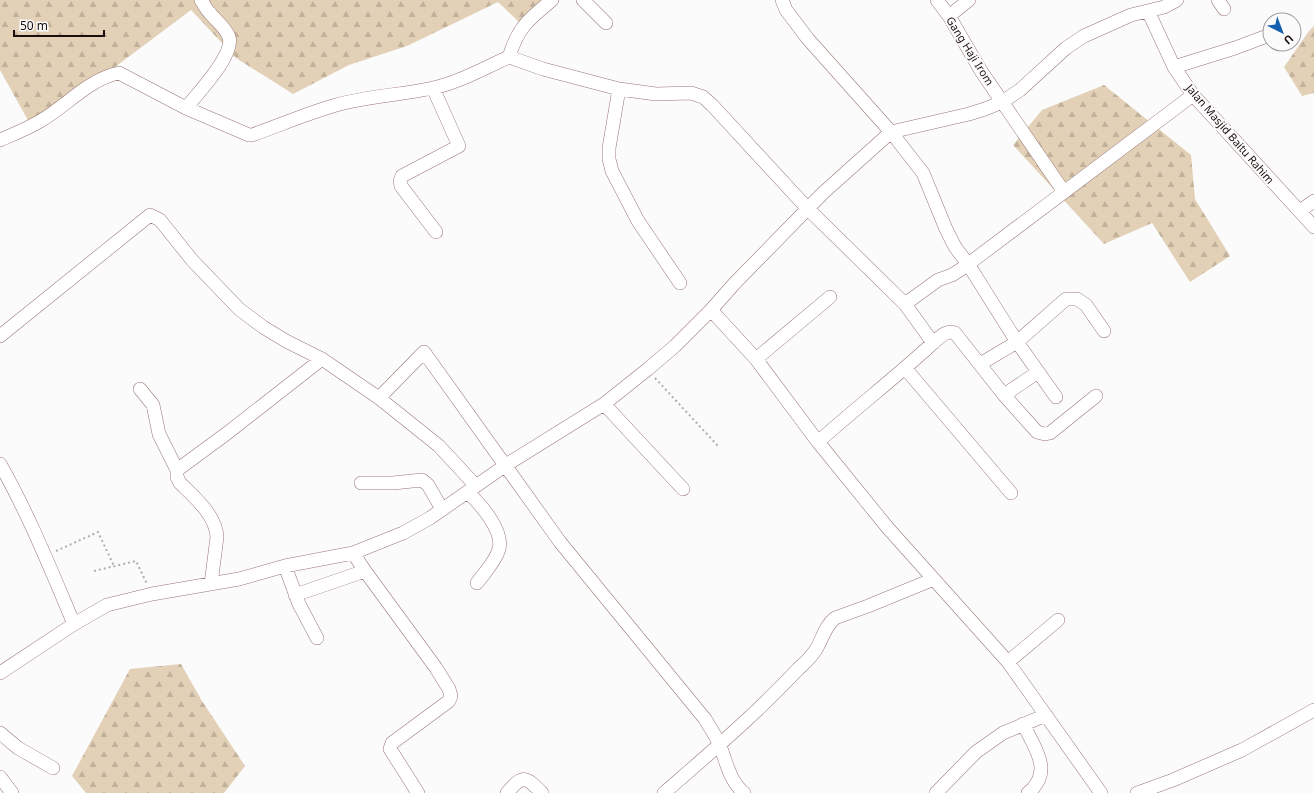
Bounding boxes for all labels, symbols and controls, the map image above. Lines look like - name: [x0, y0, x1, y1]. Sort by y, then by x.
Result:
- scale bar: [14, 12, 104, 38]
- north arrow: [1262, 12, 1302, 52]
- street label: Gang Haji Irom: [943, 13, 998, 88]
- text: 50 m: [20, 17, 48, 34]
- text: U: [1281, 31, 1297, 48]
- street label: Jalan Masjid Baitu Rahim: [1182, 80, 1278, 187]

